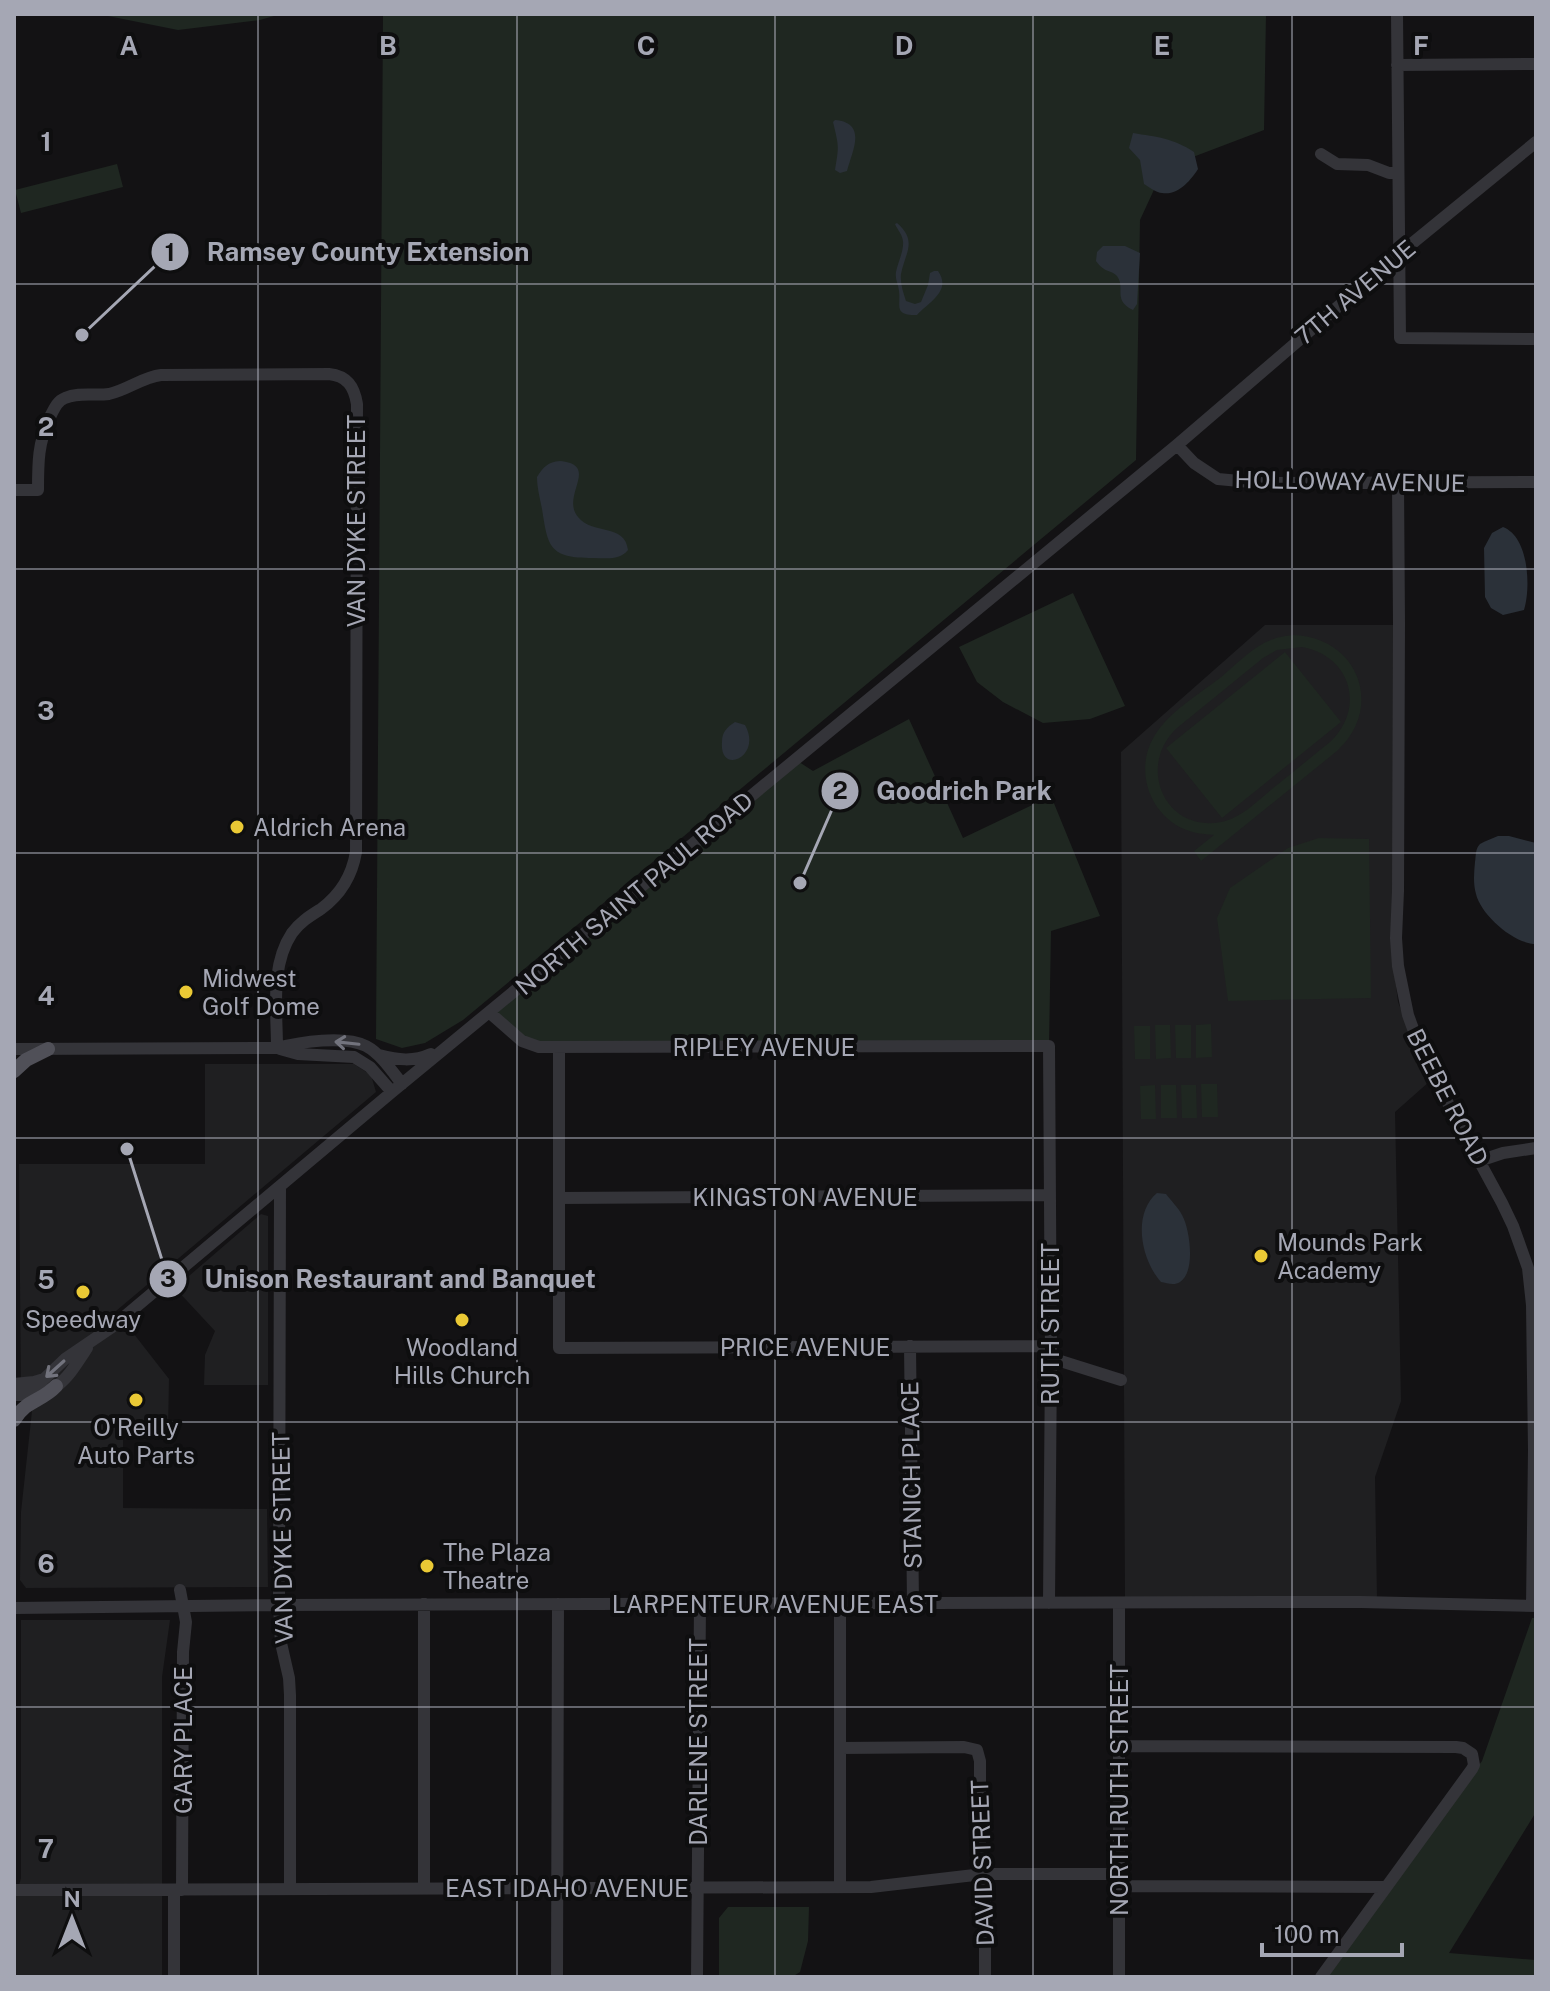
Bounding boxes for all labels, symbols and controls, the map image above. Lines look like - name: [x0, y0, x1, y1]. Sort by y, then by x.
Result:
- text: A: [120, 30, 139, 61]
- text: B: [379, 30, 397, 61]
- text: C: [637, 30, 655, 61]
- text: D: [895, 30, 913, 61]
- text: E: [1154, 30, 1170, 61]
- text: F: [1413, 30, 1429, 61]
- text: 1: [40, 126, 52, 157]
- callout: Ramsey County Extension: [150, 227, 545, 277]
- street label: 7TH AVENUE: [1289, 234, 1421, 350]
- text: Ramsey County Extension: [207, 236, 529, 267]
- text: 1: [165, 238, 175, 266]
- text: 2: [38, 411, 54, 442]
- street label: VAN DYKE STREET: [342, 415, 370, 627]
- street label: HOLLOWAY AVENUE: [1234, 465, 1466, 497]
- text: 3: [37, 695, 55, 726]
- callout: Goodrich Park: [820, 766, 1068, 816]
- text: Goodrich Park: [876, 775, 1052, 806]
- text: 2: [832, 776, 848, 804]
- street label: NORTH SAINT PAUL ROAD: [510, 786, 758, 1000]
- place label: Aldrich Arena: [253, 813, 406, 841]
- marker: Aldrich Arena: [228, 818, 246, 836]
- place label: Midwest Golf Dome: [202, 964, 320, 1020]
- text: 4: [37, 980, 55, 1011]
- marker: Midwest Golf Dome: [177, 983, 195, 1001]
- street label: BEEBE ROAD: [1402, 1024, 1494, 1170]
- street label: RIPLEY AVENUE: [673, 1033, 855, 1061]
- one-way arrow: [334, 1035, 361, 1050]
- street label: KINGSTON AVENUE: [692, 1183, 918, 1211]
- place label: Mounds Park Academy: [1277, 1228, 1423, 1284]
- street label: RUTH STREET: [1036, 1243, 1064, 1405]
- marker: Mounds Park Academy: [1252, 1247, 1270, 1265]
- callout: Unison Restaurant and Banquet: [148, 1254, 612, 1304]
- text: Unison Restaurant and Banquet: [204, 1263, 596, 1294]
- text: 5: [37, 1264, 55, 1295]
- text: 3: [160, 1264, 176, 1292]
- marker: Speedway: [74, 1283, 92, 1301]
- place label: Speedway: [25, 1305, 141, 1333]
- marker: Woodland Hills Church: [453, 1311, 471, 1329]
- place label: Woodland Hills Church: [394, 1333, 530, 1389]
- street label: PRICE AVENUE: [720, 1333, 890, 1361]
- one-way arrow: [45, 1359, 65, 1377]
- street label: STANICH PLACE: [895, 1381, 927, 1569]
- marker: O'Reilly Auto Parts: [127, 1391, 145, 1409]
- place label: O'Reilly Auto Parts: [77, 1413, 195, 1469]
- street label: VAN DYKE STREET: [266, 1432, 298, 1644]
- place label: The Plaza Theatre: [443, 1538, 551, 1594]
- text: 6: [37, 1548, 55, 1579]
- marker: The Plaza Theatre: [418, 1557, 436, 1575]
- street label: LARPENTEUR AVENUE EAST: [612, 1590, 938, 1618]
- street label: DARLENE STREET: [684, 1638, 712, 1846]
- street label: NORTH RUTH STREET: [1105, 1664, 1133, 1916]
- street label: GARY PLACE: [169, 1666, 197, 1814]
- street label: DAVID STREET: [965, 1779, 999, 1947]
- text: 7: [38, 1833, 54, 1864]
- street label: EAST IDAHO AVENUE: [445, 1874, 689, 1902]
- north arrow: [32, 1879, 112, 1959]
- text: N: [63, 1886, 81, 1912]
- scale bar: [1262, 1907, 1402, 1957]
- text: 100 m: [1274, 1920, 1340, 1948]

